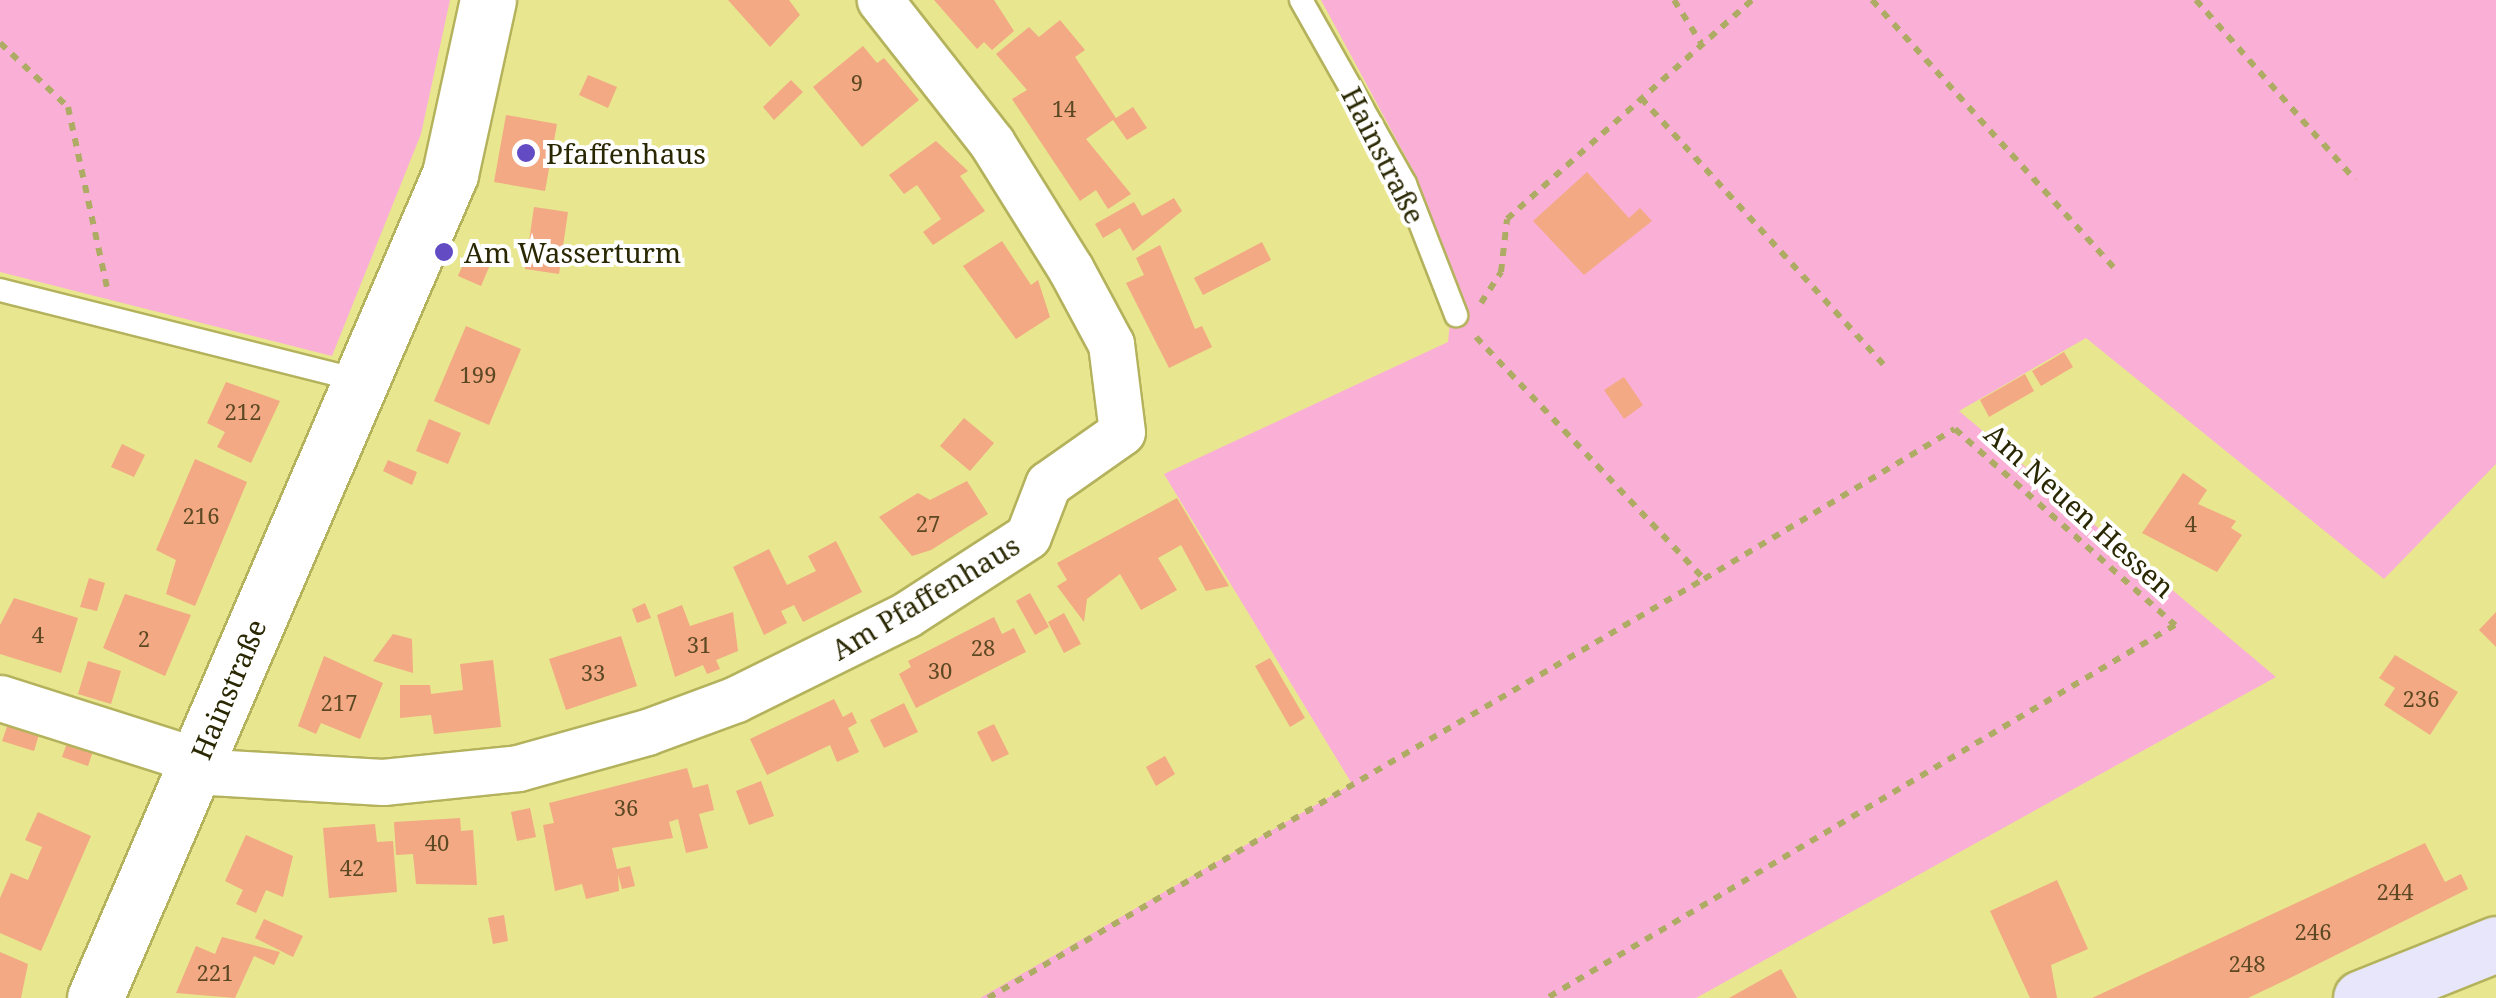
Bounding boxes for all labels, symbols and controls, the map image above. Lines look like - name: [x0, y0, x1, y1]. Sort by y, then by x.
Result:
- house number: 9: [851, 70, 863, 96]
- street label: Hainstraße: [1335, 81, 1433, 229]
- house number: 14: [1052, 96, 1076, 122]
- place label: Pfaffenhaus: [546, 136, 706, 170]
- marker: Pfaffenhaus: [515, 142, 537, 164]
- place label: Am Wasserturm: [464, 235, 681, 269]
- marker: Am Wasserturm: [433, 241, 455, 263]
- house number: 199: [460, 362, 496, 388]
- house number: 212: [225, 399, 261, 425]
- street label: Am Neuen Hessen: [1978, 416, 2182, 604]
- house number: 216: [183, 503, 219, 529]
- house number: 27: [916, 511, 940, 537]
- house number: 4: [2185, 511, 2197, 537]
- street label: Am Pfaffenhaus: [825, 528, 1025, 666]
- street label: Hainstraße: [183, 614, 273, 764]
- house number: 4: [32, 622, 44, 648]
- house number: 2: [138, 626, 150, 652]
- house number: 31: [687, 632, 711, 658]
- house number: 28: [971, 635, 995, 661]
- house number: 30: [928, 658, 952, 684]
- house number: 33: [581, 660, 605, 686]
- house number: 236: [2403, 686, 2439, 712]
- house number: 217: [321, 690, 357, 716]
- house number: 36: [614, 795, 638, 821]
- house number: 40: [425, 830, 449, 856]
- house number: 42: [340, 855, 364, 881]
- house number: 244: [2377, 879, 2413, 905]
- house number: 246: [2295, 919, 2331, 945]
- house number: 248: [2229, 951, 2265, 977]
- house number: 221: [197, 960, 233, 986]

